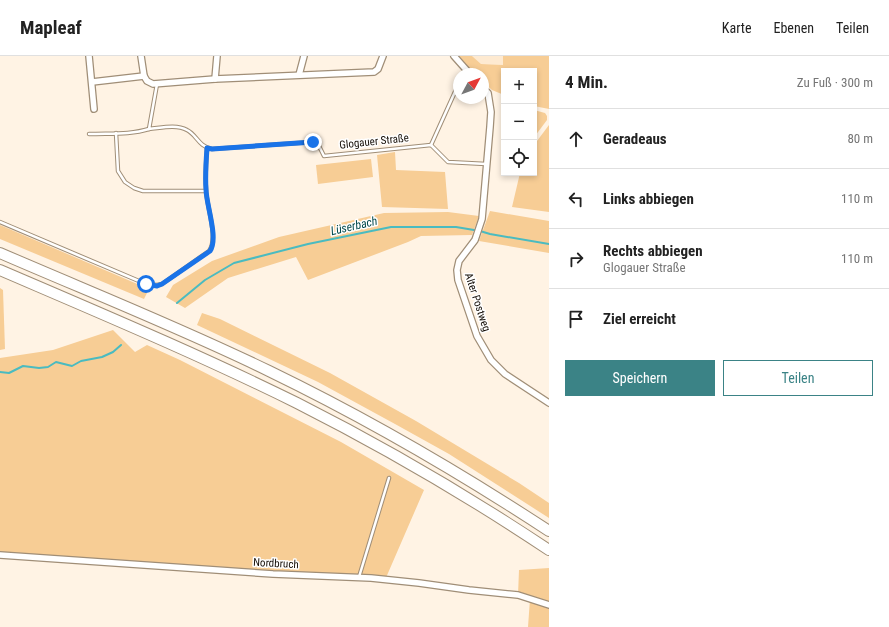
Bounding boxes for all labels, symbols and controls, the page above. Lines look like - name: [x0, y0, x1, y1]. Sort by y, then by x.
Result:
- text: Mapleaf: [20, 16, 82, 39]
- text: Karte: [722, 20, 751, 36]
- text: Ebenen: [773, 20, 814, 36]
- text: Teilen: [836, 20, 869, 36]
- north arrow: [453, 68, 489, 104]
- map controls: [501, 68, 537, 176]
- button: +: [501, 68, 537, 104]
- text: 4 Min.: [565, 72, 608, 92]
- text: Zu Fuß · 300 m: [797, 75, 873, 90]
- button: −: [501, 104, 537, 140]
- icon: ahead: [565, 128, 587, 150]
- text: Geradeaus: [603, 130, 667, 148]
- street label: Glogauer Straße: [339, 131, 409, 152]
- text: 80 m: [847, 131, 873, 146]
- route end: [304, 133, 322, 151]
- button: locate: [501, 140, 537, 176]
- icon: left: [565, 188, 587, 210]
- text: Links abbiegen: [603, 190, 694, 208]
- text: 110 m: [841, 191, 873, 206]
- water label: Lüserbach: [329, 214, 379, 238]
- text: Rechts abbiegen: [603, 242, 703, 260]
- icon: right: [565, 248, 587, 270]
- text: 110 m: [841, 251, 873, 266]
- text: Glogauer Straße: [603, 260, 686, 275]
- street label: Alter Postweg: [462, 271, 493, 333]
- route start: [137, 275, 155, 293]
- icon: arrive: [565, 308, 587, 330]
- text: Ziel erreicht: [603, 310, 676, 328]
- button: Speichern: [565, 360, 715, 396]
- button: Teilen: [723, 360, 873, 396]
- street label: Nordbruch: [253, 556, 299, 571]

